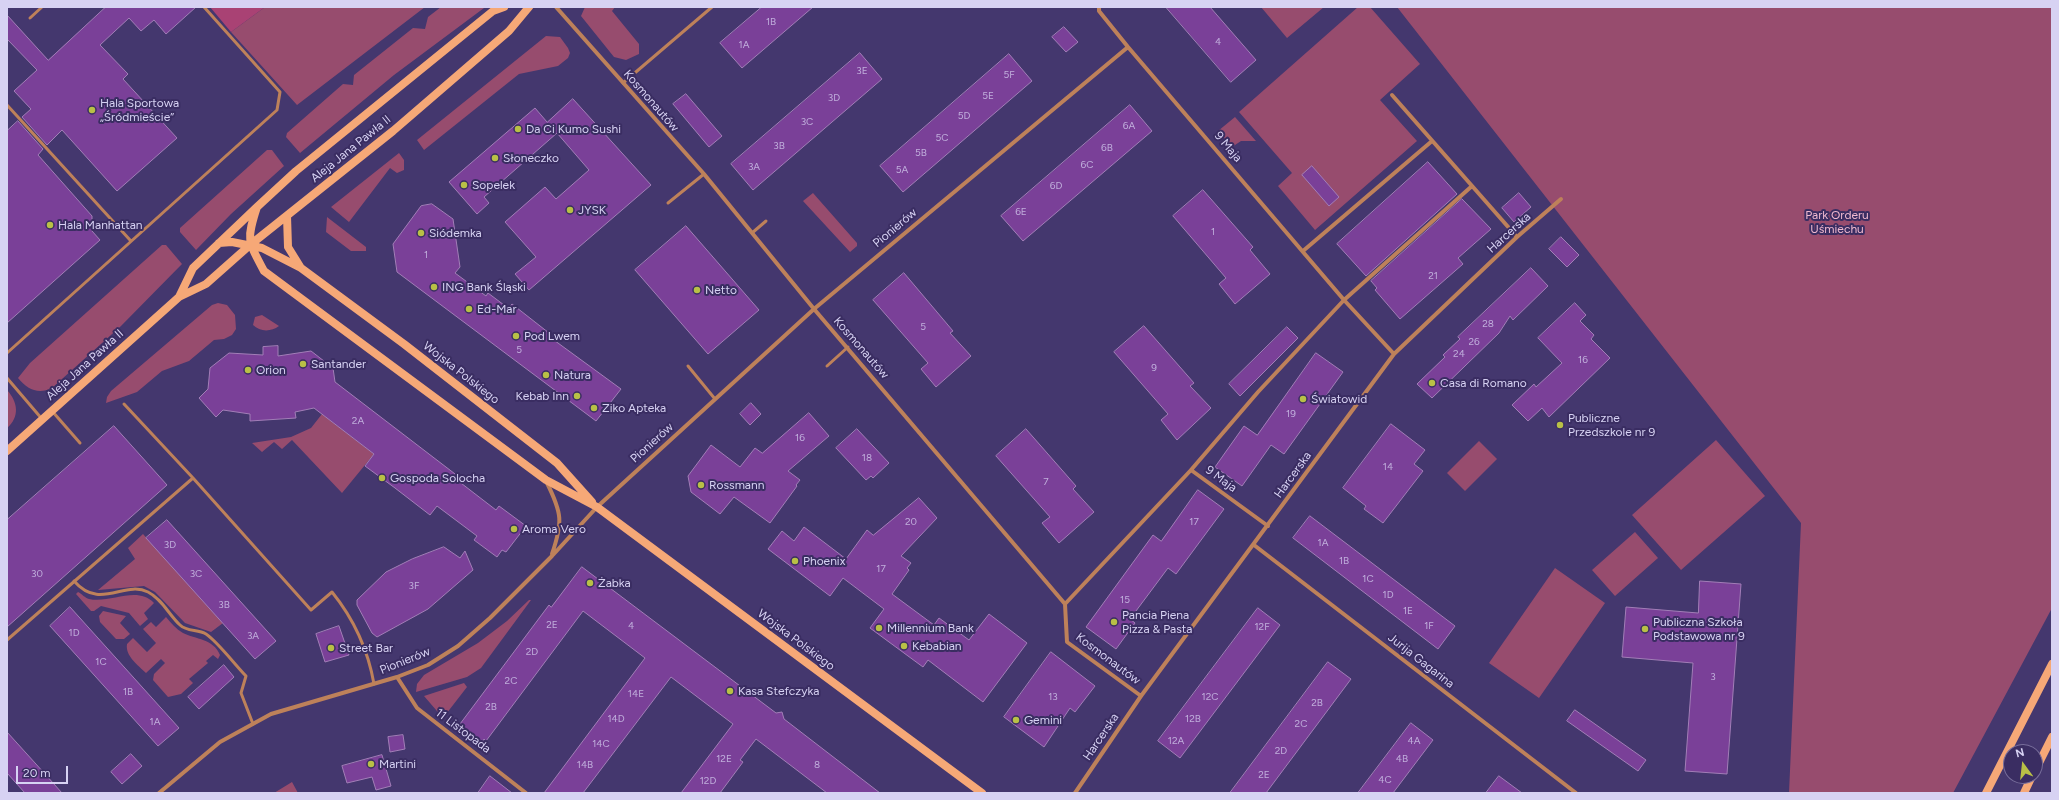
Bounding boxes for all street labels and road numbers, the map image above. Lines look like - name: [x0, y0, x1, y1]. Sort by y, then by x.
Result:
- street label: Kosmonautów: [620, 67, 682, 135]
- street label: Aleja Jana Pawła II: [308, 112, 394, 186]
- street label: 9 Maja: [1211, 129, 1245, 165]
- street label: Pionierów: [870, 205, 920, 251]
- street label: Harcerska: [1484, 210, 1534, 256]
- street label: Kosmonautów: [830, 314, 892, 382]
- street label: Aleja Jana Pawła II: [43, 327, 127, 403]
- street label: Wojska Polskiego: [420, 339, 502, 407]
- street label: Pionierów: [627, 420, 677, 466]
- street label: Harcerska: [1271, 449, 1315, 501]
- street label: 9 Maja: [1202, 463, 1240, 495]
- street label: Wojska Polskiego: [755, 606, 837, 674]
- street label: Kosmonautów: [1073, 630, 1143, 688]
- street label: Jurija Gagarina: [1385, 631, 1457, 691]
- street label: Pionierów: [378, 644, 432, 678]
- street label: 11 Listopada: [433, 706, 493, 756]
- street label: Harcerska: [1080, 711, 1122, 763]

